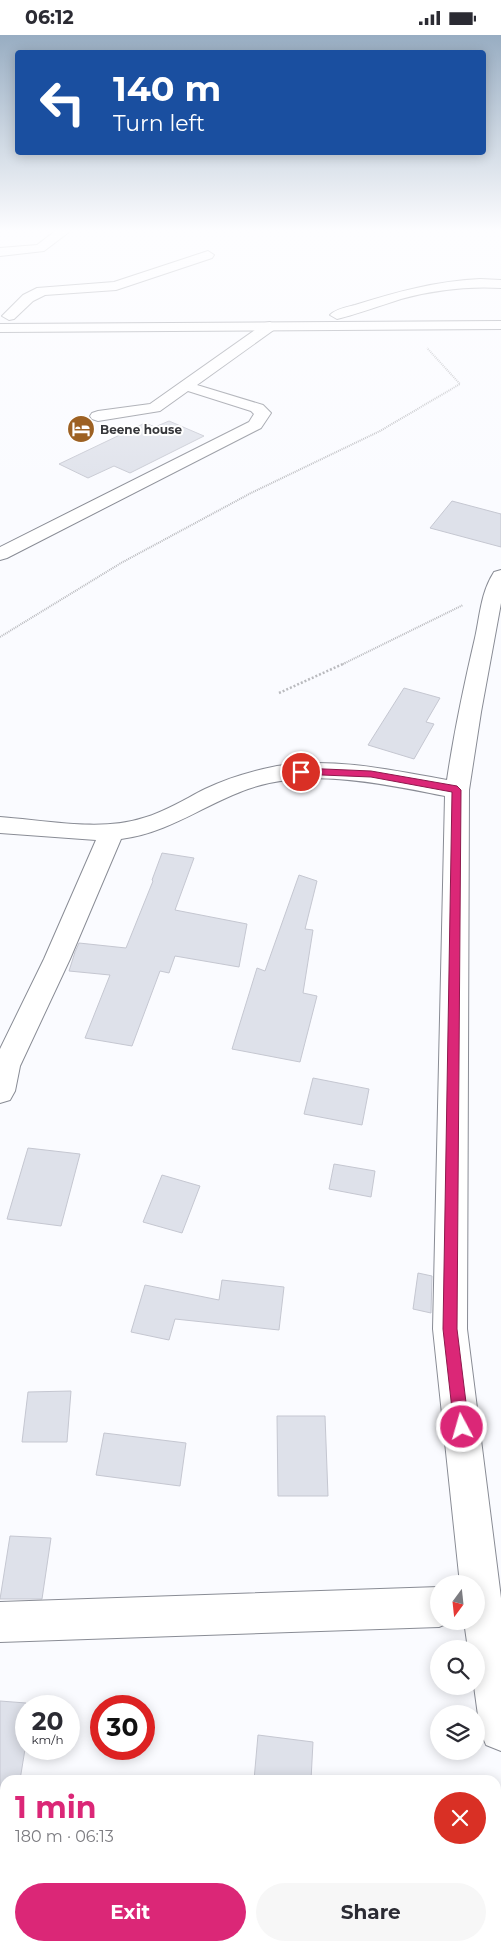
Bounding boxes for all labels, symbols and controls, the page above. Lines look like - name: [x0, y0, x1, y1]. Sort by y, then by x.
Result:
- text: 06:12: [25, 6, 74, 29]
- text: 140 m: [113, 67, 221, 110]
- icon: left: [30, 70, 95, 135]
- text: Turn left: [113, 110, 205, 137]
- hotel icon: Beene house: [66, 414, 96, 444]
- place label: Beene house: [100, 422, 182, 437]
- pin: [280, 751, 322, 793]
- icon: arrive: [287, 758, 315, 786]
- position arrow: [435, 1400, 487, 1452]
- north arrow: [430, 1575, 485, 1630]
- map controls: [430, 1575, 485, 1760]
- button: search: [430, 1640, 485, 1695]
- speed limit sign: 30: [90, 1695, 155, 1760]
- button: layers: [430, 1705, 485, 1760]
- text: 20: [32, 1706, 63, 1736]
- text: km/h: [31, 1732, 64, 1747]
- text: 1 min: [15, 1789, 96, 1826]
- button: close: [434, 1792, 486, 1844]
- text: 180 m · 06:13: [15, 1827, 114, 1846]
- button: Exit: [15, 1883, 246, 1941]
- button: Share: [256, 1883, 486, 1941]

